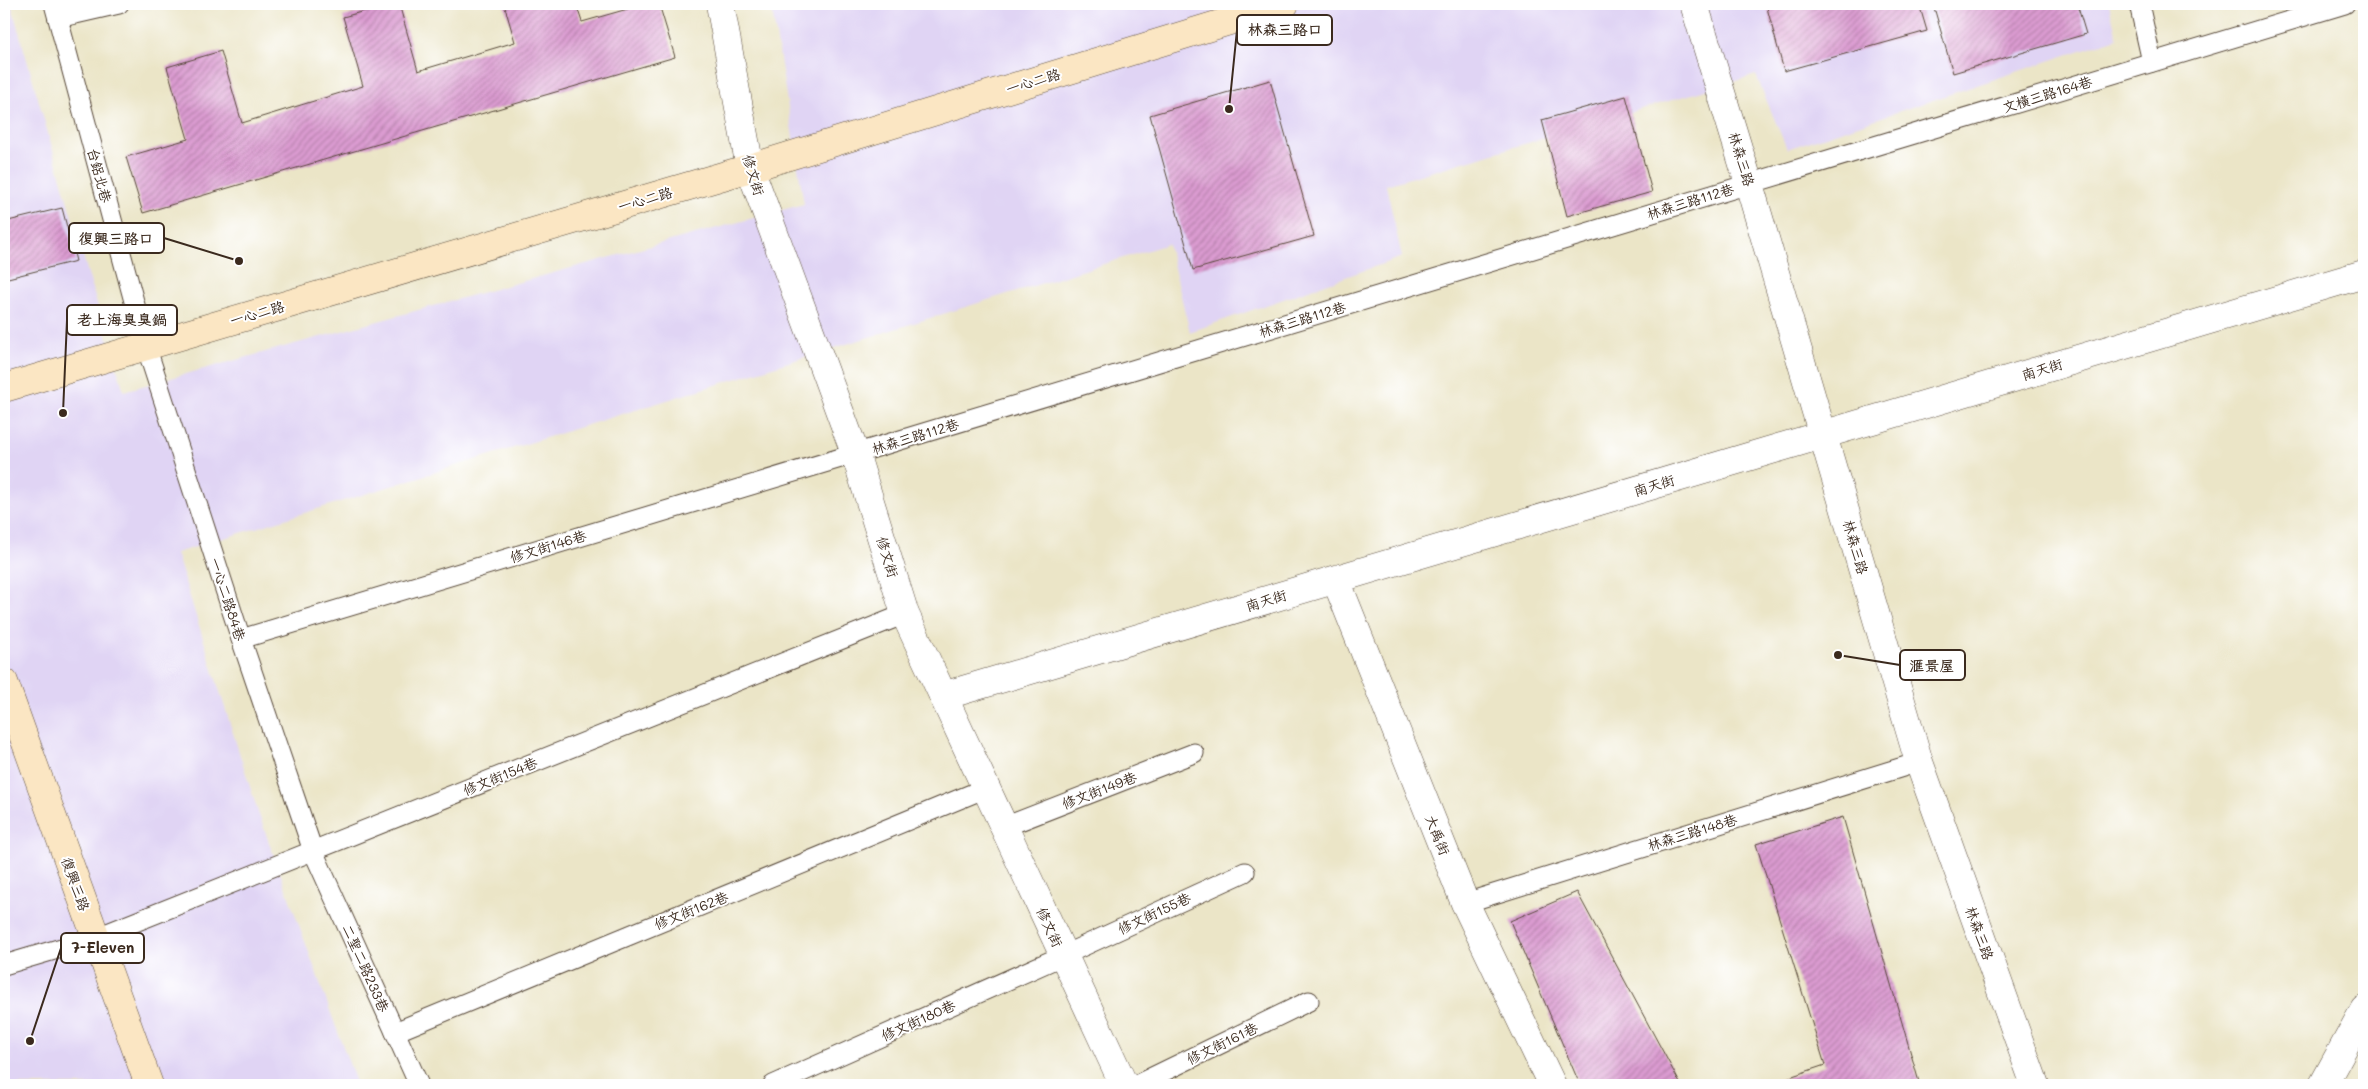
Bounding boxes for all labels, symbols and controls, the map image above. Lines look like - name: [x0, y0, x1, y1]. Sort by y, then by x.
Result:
- callout: 林森三路口: [1237, 15, 1332, 45]
- text: 林森三路口: [1247, 19, 1323, 39]
- street label: 一心二路: [1003, 64, 1063, 98]
- street label: 文橫三路164巷: [2000, 71, 2095, 117]
- street label: 林森三路: [1725, 129, 1759, 189]
- street label: 台鋁北巷: [84, 145, 117, 205]
- street label: 修文街: [739, 152, 769, 198]
- street label: 林森三路112巷: [1644, 178, 1737, 223]
- street label: 一心二路: [615, 182, 675, 216]
- callout: 復興三路口: [69, 223, 164, 253]
- text: 復興三路口: [78, 228, 154, 248]
- street label: 一心二路: [227, 296, 287, 330]
- street label: 林森三路112巷: [1256, 296, 1349, 341]
- callout: 老上海臭臭鍋: [67, 305, 177, 335]
- text: 老上海臭臭鍋: [77, 309, 167, 329]
- street label: 南天街: [2019, 354, 2065, 384]
- street label: 林森三路112巷: [869, 413, 962, 458]
- street label: 南天街: [1631, 470, 1677, 500]
- street label: 林森三路: [1839, 517, 1873, 577]
- street label: 修文街146巷: [507, 525, 589, 567]
- street label: 修文街: [873, 534, 903, 580]
- street label: 一心二路84巷: [206, 555, 251, 644]
- street label: 南天街: [1243, 585, 1289, 615]
- callout: 滙景屋: [1900, 650, 1965, 680]
- text: 滙景屋: [1909, 655, 1955, 675]
- street label: 修文街154巷: [460, 752, 541, 800]
- street label: 修文街149巷: [1059, 767, 1140, 813]
- street label: 林森三路148巷: [1645, 809, 1740, 855]
- street label: 大禹街: [1421, 812, 1455, 858]
- street label: 復興三路: [57, 854, 95, 914]
- street label: 修文街162巷: [651, 886, 732, 934]
- street label: 修文街155巷: [1114, 887, 1195, 938]
- street label: 林森三路: [1961, 903, 1999, 963]
- street label: 修文街: [1033, 904, 1067, 950]
- street label: 二聖二路233巷: [338, 921, 394, 1016]
- callout: 7-Eleven: [61, 933, 144, 963]
- text: 7-Eleven: [72, 937, 134, 957]
- street label: 修文街180巷: [878, 995, 959, 1045]
- street label: 修文街161巷: [1183, 1017, 1262, 1068]

